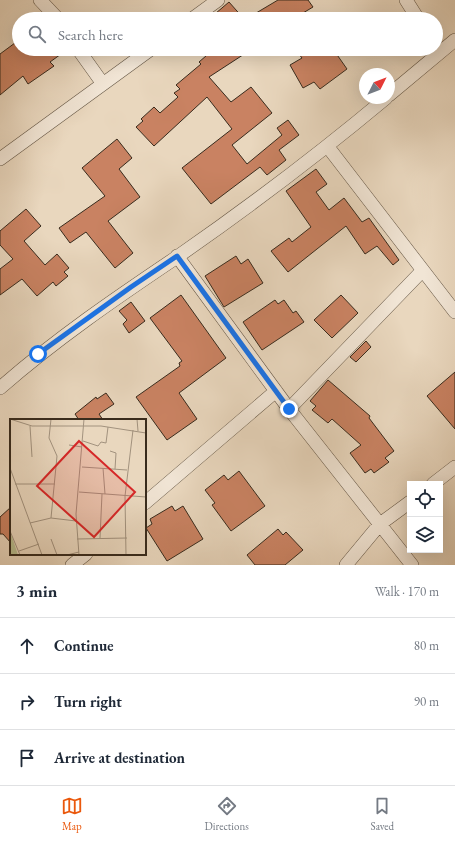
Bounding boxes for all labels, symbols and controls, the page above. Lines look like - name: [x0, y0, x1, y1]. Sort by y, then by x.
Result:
- search box: [12, 12, 443, 56]
- icon: search: [26, 23, 48, 45]
- text: Search here: [58, 25, 123, 44]
- north arrow: [359, 68, 395, 104]
- route start: [29, 345, 47, 363]
- route end: [280, 400, 298, 418]
- inset map: [10, 419, 146, 555]
- map controls: [407, 481, 443, 553]
- button: locate: [407, 481, 443, 517]
- button: layers: [407, 517, 443, 553]
- text: 3 min: [16, 580, 57, 602]
- text: Walk · 170 m: [375, 583, 439, 600]
- icon: ahead: [16, 635, 38, 657]
- text: Continue: [54, 636, 114, 655]
- text: 80 m: [414, 637, 439, 654]
- icon: right: [16, 691, 38, 713]
- text: Turn right: [54, 692, 122, 711]
- text: 90 m: [414, 693, 439, 710]
- icon: arrive: [16, 747, 38, 769]
- text: Arrive at destination: [54, 748, 185, 767]
- tab: Map: [61, 795, 83, 833]
- tab: Directions: [205, 795, 249, 833]
- tab: Saved: [371, 795, 394, 833]

